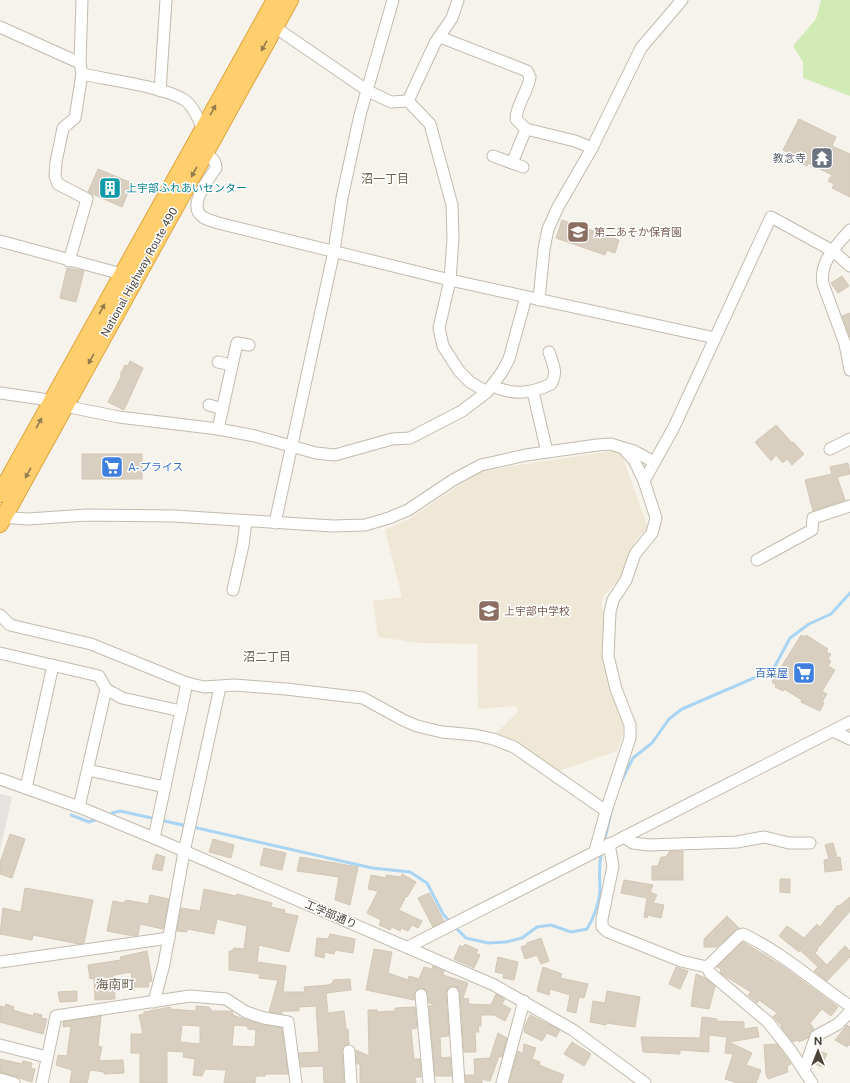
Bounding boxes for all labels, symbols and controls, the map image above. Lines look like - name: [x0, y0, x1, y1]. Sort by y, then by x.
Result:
- one-way arrow: [261, 40, 267, 52]
- one-way arrow: [209, 104, 216, 116]
- temple icon: 教念寺: [809, 145, 835, 171]
- place label: 教念寺: [773, 152, 806, 164]
- one-way arrow: [191, 166, 197, 178]
- district label: 沼一丁目: [361, 172, 409, 186]
- building icon: 上宇部ふれあいセンター: [97, 175, 123, 201]
- place label: 上宇部ふれあいセンター: [126, 182, 247, 194]
- street label: National Highway Route 490: [98, 205, 180, 339]
- school or university icon: 第二あそか保育園: [565, 219, 591, 245]
- place label: 第二あそか保育園: [594, 226, 682, 238]
- one-way arrow: [99, 303, 105, 315]
- one-way arrow: [87, 353, 94, 365]
- one-way arrow: [36, 417, 43, 429]
- supermarket icon: A-プライス: [99, 454, 125, 480]
- place label: A-プライス: [128, 461, 183, 473]
- one-way arrow: [25, 467, 31, 479]
- school or university icon: 上宇部中学校: [476, 598, 502, 624]
- place label: 上宇部中学校: [504, 605, 570, 617]
- district label: 沼二丁目: [243, 650, 291, 664]
- supermarket icon: 百菜屋: [791, 660, 817, 686]
- place label: 百菜屋: [755, 667, 788, 679]
- street label: 工学部通り: [303, 898, 359, 930]
- district label: 海南町: [95, 977, 135, 992]
- north arrow: [798, 1031, 838, 1071]
- text: N: [814, 1035, 822, 1047]

